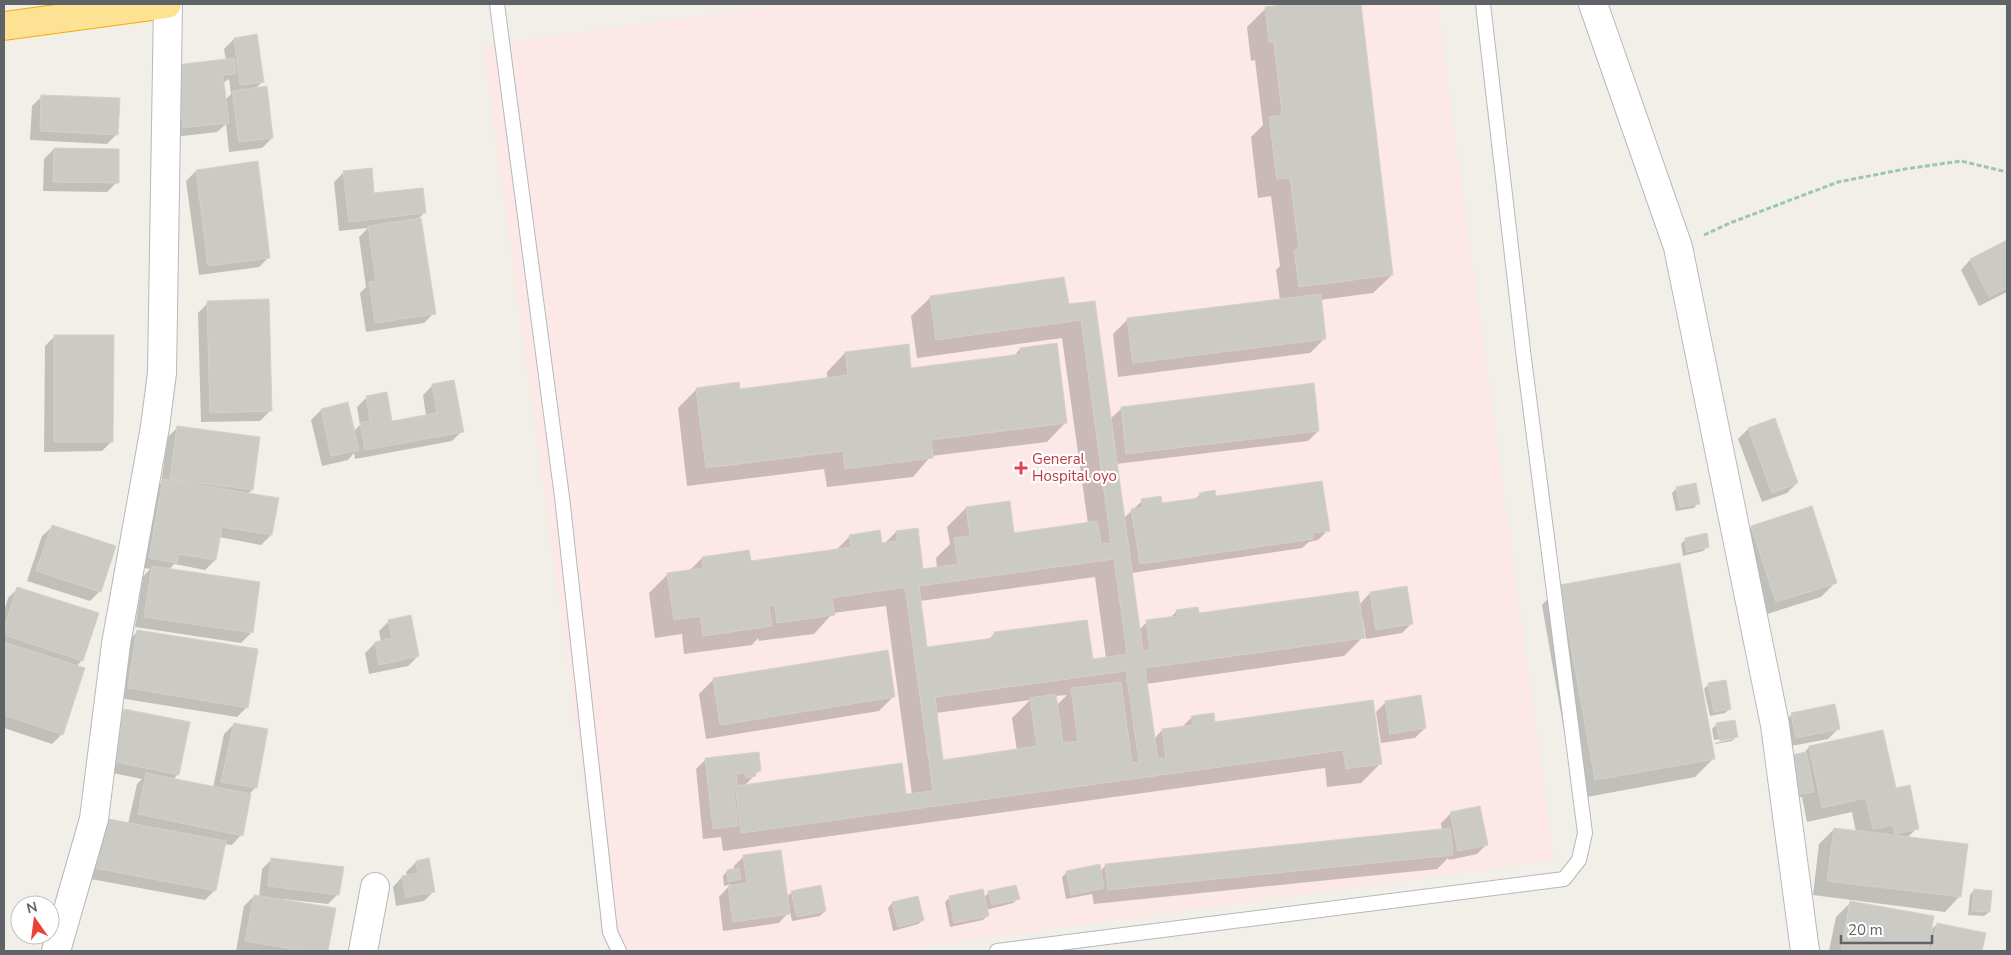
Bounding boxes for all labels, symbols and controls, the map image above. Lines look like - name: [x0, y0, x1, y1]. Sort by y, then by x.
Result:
- place label: General Hospital oyo: [1032, 449, 1117, 486]
- marker: General Hospital oyo: [1014, 461, 1028, 475]
- north arrow: [10, 895, 60, 945]
- text: N: [25, 897, 39, 918]
- scale bar: [1841, 912, 1932, 944]
- text: 20 m: [1848, 920, 1883, 940]

